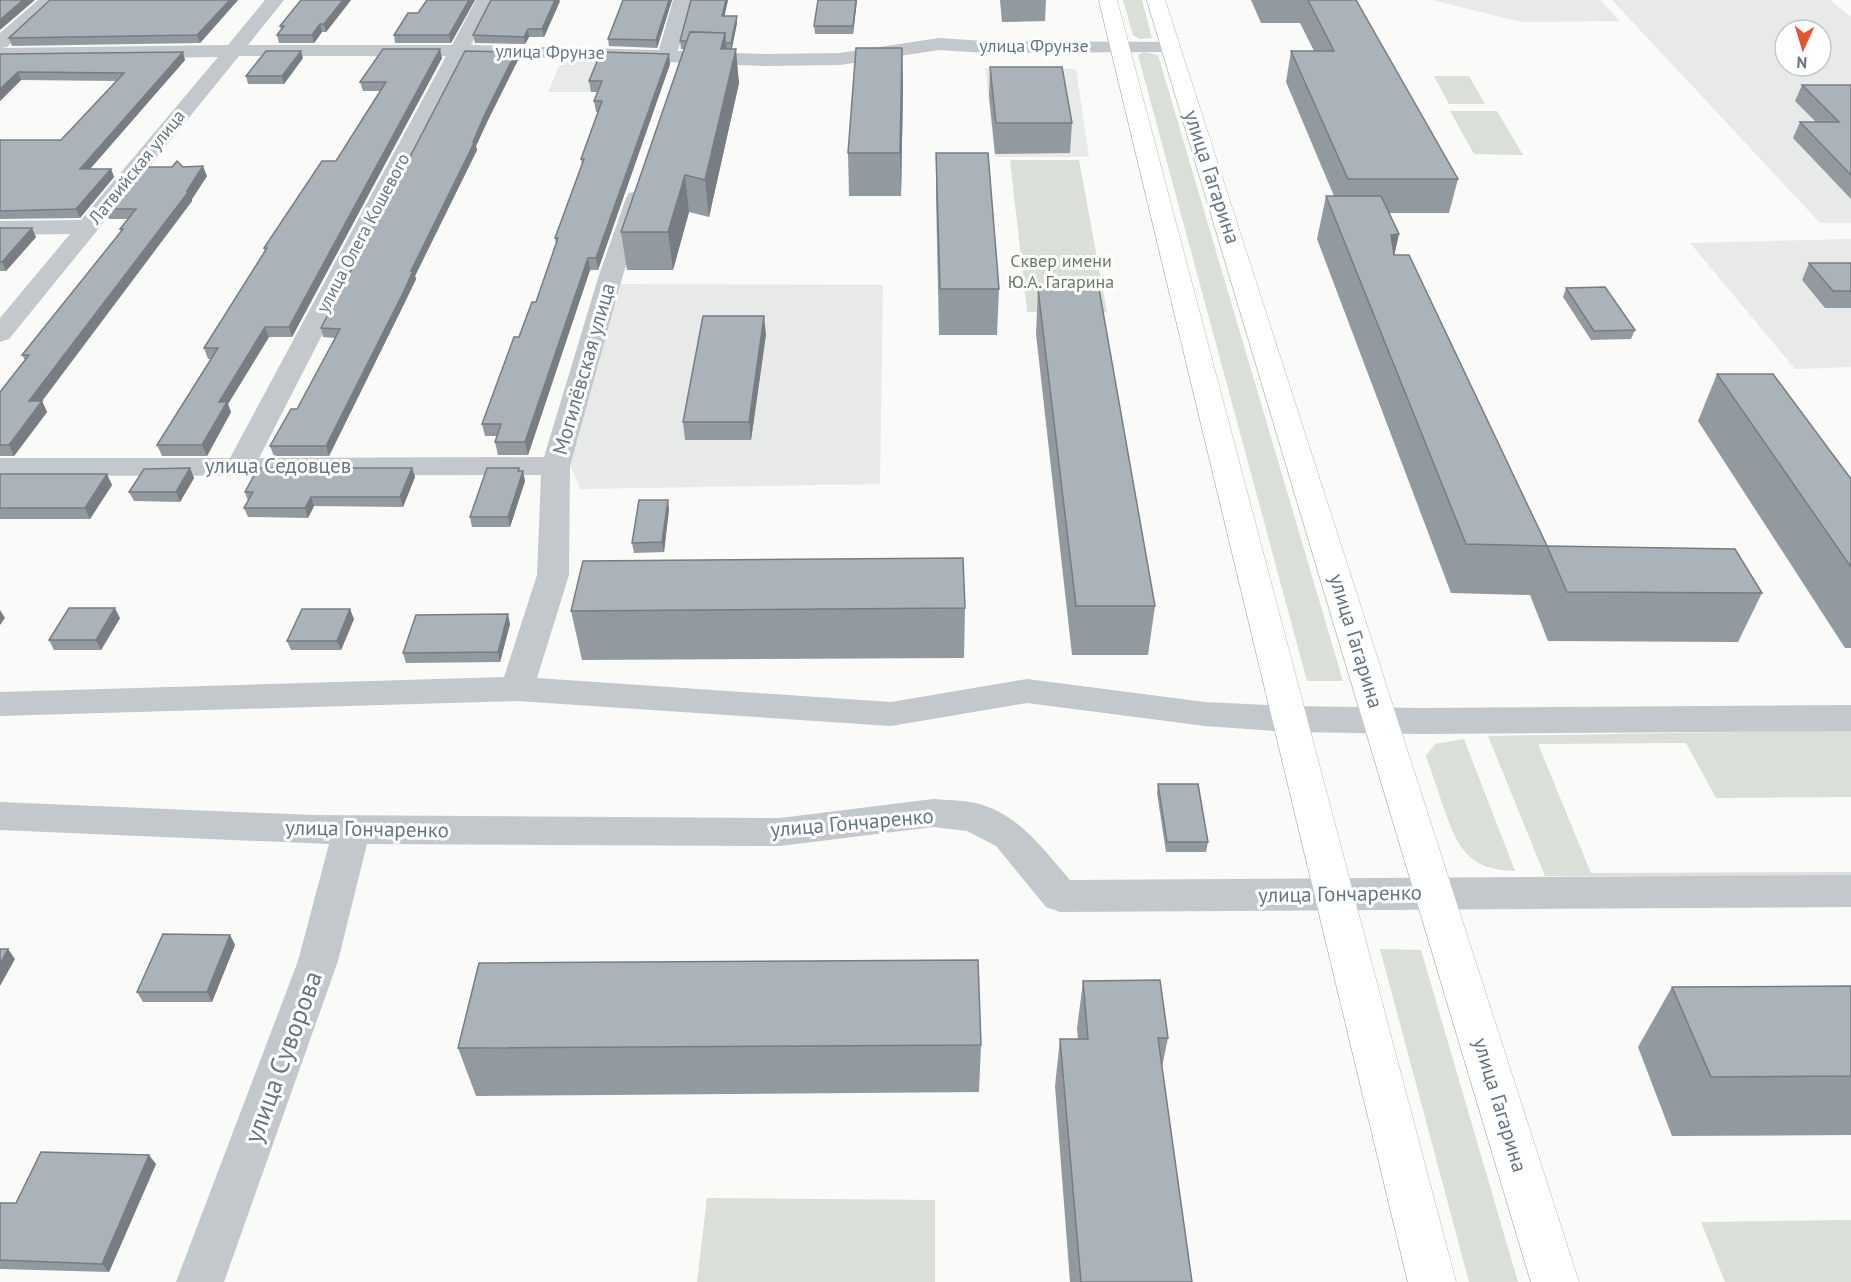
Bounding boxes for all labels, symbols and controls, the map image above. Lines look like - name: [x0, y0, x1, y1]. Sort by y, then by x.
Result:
- north arrow: [1773, 18, 1833, 78]
- street label: улица Фрунзе: [979, 34, 1089, 57]
- street label: улица Фрунзе: [495, 39, 605, 64]
- text: N: [1796, 53, 1808, 73]
- street label: Латвийская улица: [83, 105, 190, 229]
- street label: улица Гагарина: [1178, 106, 1247, 247]
- street label: улица Олега Кошевого: [311, 149, 414, 316]
- park label: Сквер имени Ю.А. Гагарина: [1008, 249, 1114, 293]
- street label: Могилёвская улица: [546, 280, 621, 458]
- street label: улица Седовцев: [205, 452, 351, 479]
- street label: улица Гагарина: [1323, 570, 1390, 711]
- street label: улица Гончаренко: [769, 802, 935, 843]
- street label: улица Гончаренко: [285, 814, 449, 843]
- street label: улица Гончаренко: [1258, 879, 1422, 908]
- street label: улица Суворова: [236, 966, 329, 1147]
- street label: улица Гагарина: [1467, 1034, 1534, 1175]

